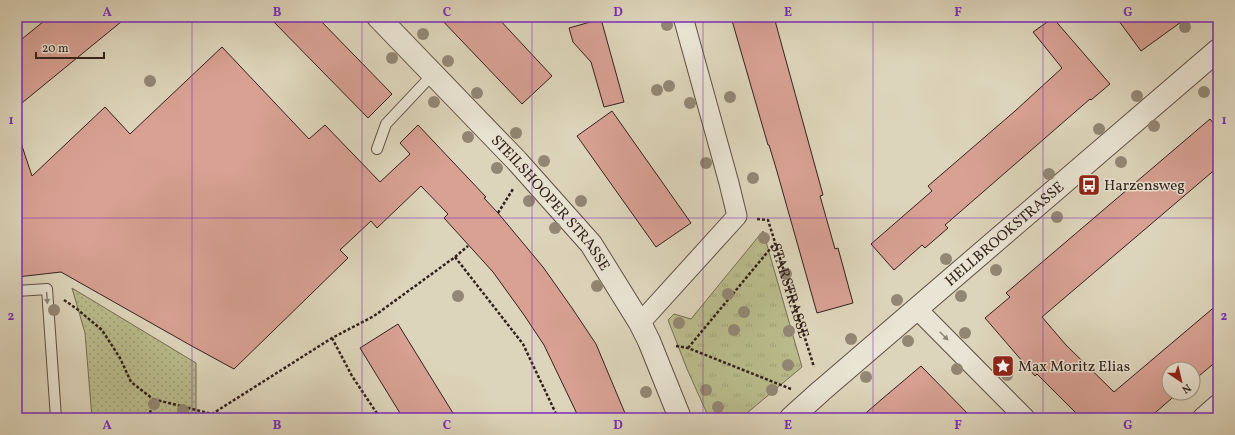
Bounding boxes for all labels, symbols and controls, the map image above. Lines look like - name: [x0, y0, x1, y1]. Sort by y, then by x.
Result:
- text: A: [102, 4, 112, 22]
- text: B: [273, 4, 282, 22]
- text: C: [443, 4, 451, 22]
- text: D: [613, 4, 623, 22]
- text: E: [784, 4, 792, 22]
- text: F: [954, 4, 962, 22]
- text: G: [1123, 4, 1133, 22]
- scale bar: [36, 34, 104, 60]
- text: 20 m: [42, 41, 69, 57]
- text: 1: [8, 112, 14, 130]
- text: 1: [1221, 112, 1227, 130]
- street label: STEILSHOOPER STRASSE: [485, 131, 614, 275]
- bus stop icon: Harzensweg: [1076, 172, 1102, 198]
- place label: Harzensweg: [1104, 176, 1185, 197]
- street label: HELLBROOKSTRASSE: [941, 177, 1070, 292]
- street label: STARSTRASSE: [764, 241, 813, 341]
- one-way arrow: [44, 292, 51, 304]
- text: 2: [8, 308, 15, 326]
- text: 2: [1221, 308, 1228, 326]
- one-way arrow: [939, 331, 949, 341]
- place icon: Max Moritz Elias: [990, 353, 1016, 379]
- place label: Max Moritz Elias: [1018, 357, 1130, 378]
- north arrow: [1161, 361, 1201, 401]
- text: N: [1178, 380, 1193, 396]
- text: A: [102, 417, 112, 435]
- text: B: [273, 417, 282, 435]
- text: C: [443, 417, 451, 435]
- text: D: [613, 417, 623, 435]
- text: E: [784, 417, 792, 435]
- text: F: [954, 417, 962, 435]
- text: G: [1123, 417, 1133, 435]

